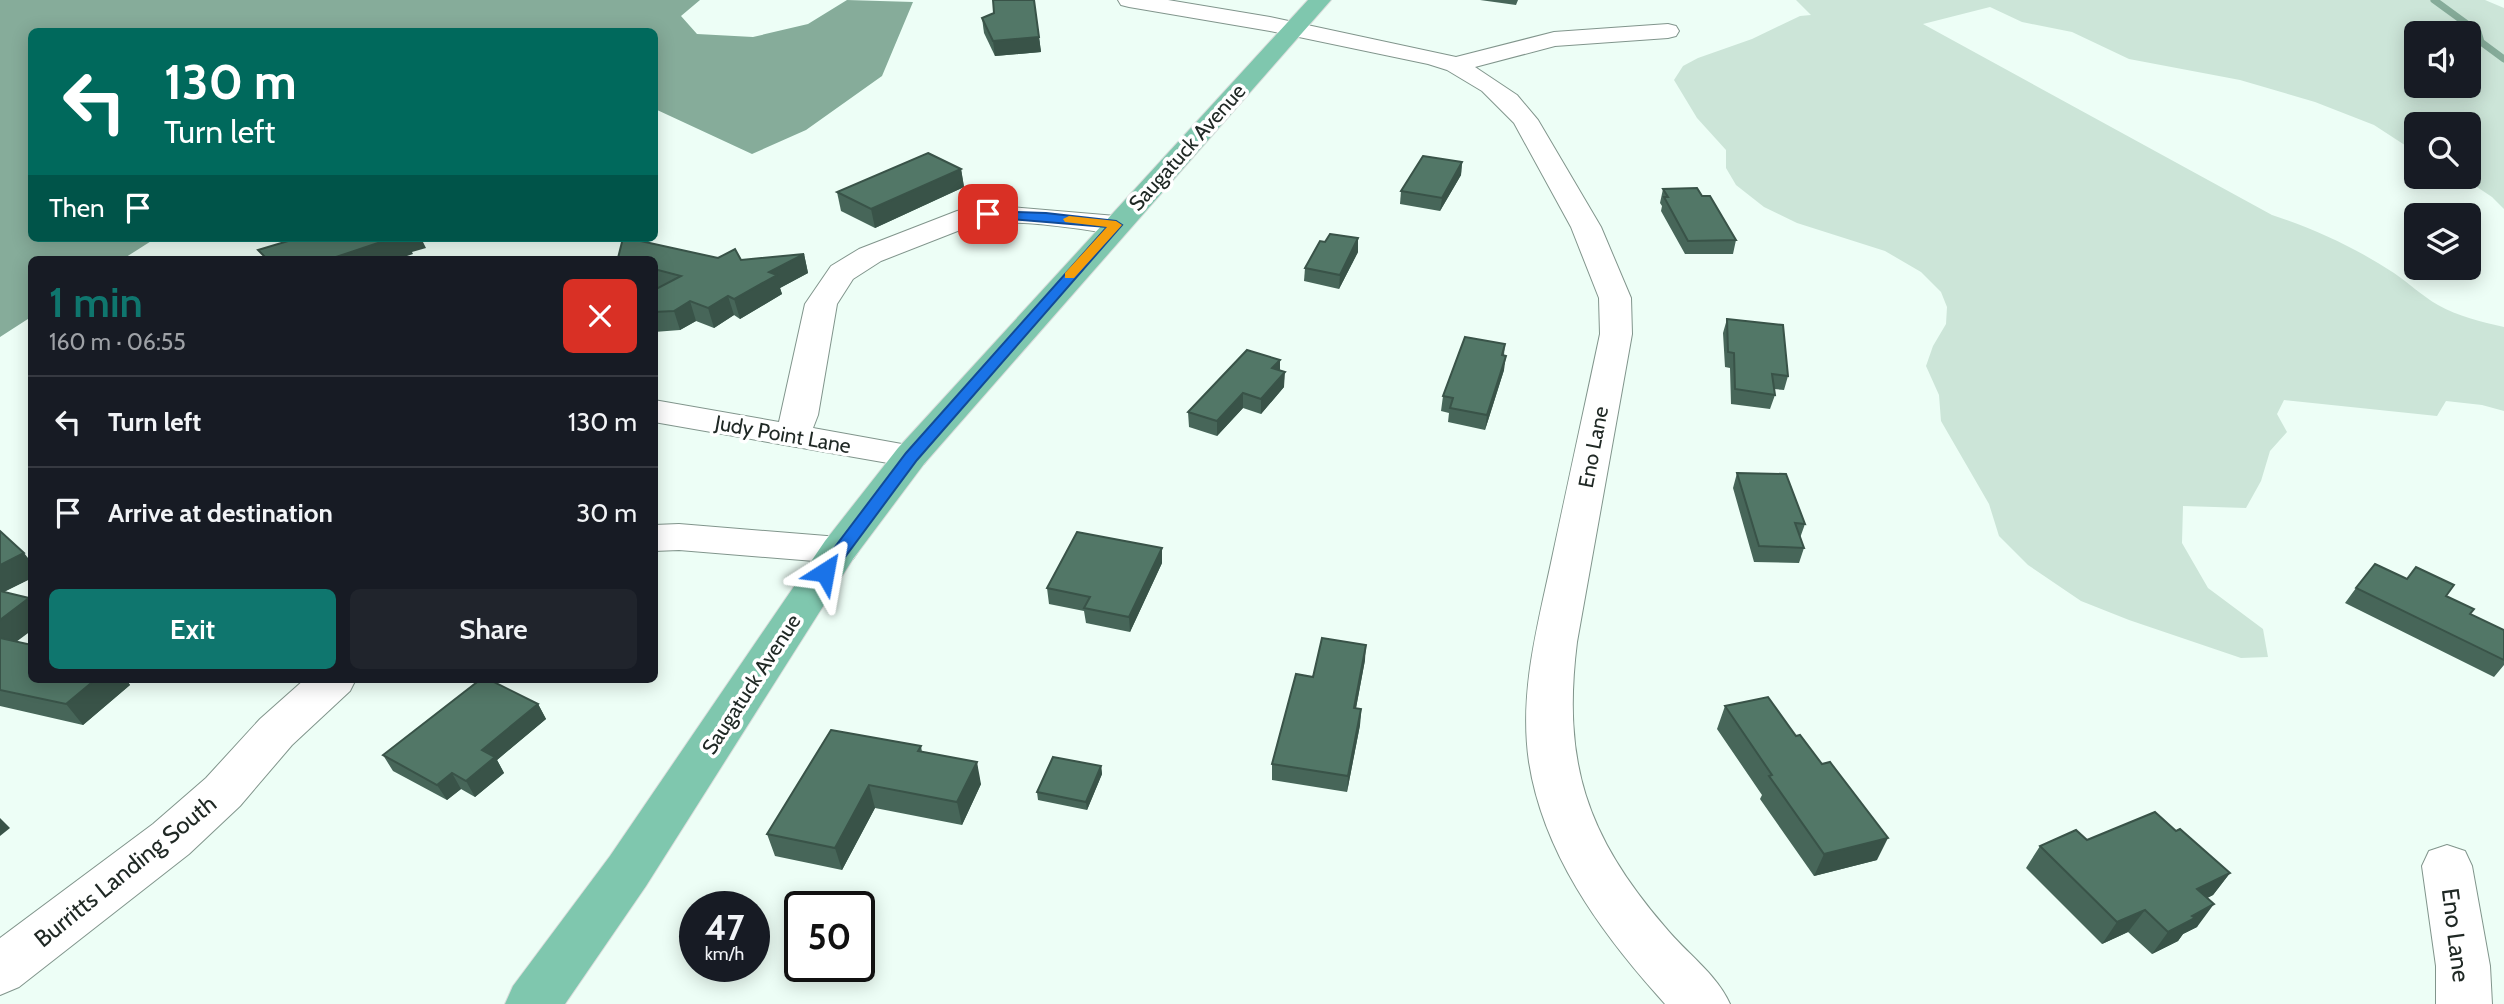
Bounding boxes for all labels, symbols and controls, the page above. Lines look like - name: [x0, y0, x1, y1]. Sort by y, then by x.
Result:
- map controls: [2404, 21, 2481, 280]
- button: sound: [2404, 21, 2481, 98]
- text: 130 m: [164, 52, 297, 111]
- icon: left: [49, 56, 140, 147]
- street label: Saugatuck Avenue: [1124, 78, 1251, 216]
- text: Turn left: [164, 112, 275, 151]
- button: search: [2404, 112, 2481, 189]
- pin: [958, 184, 1018, 244]
- icon: arrive: [119, 189, 157, 227]
- text: Then: [49, 192, 105, 224]
- icon: arrive: [969, 195, 1007, 233]
- button: layers: [2404, 203, 2481, 280]
- text: 1 min: [49, 276, 143, 328]
- button: close: [563, 279, 637, 353]
- text: 160 m · 06:55: [49, 328, 186, 356]
- icon: left: [49, 403, 87, 441]
- street label: Eno Lane: [1573, 404, 1613, 490]
- text: Turn left: [108, 406, 201, 438]
- text: 130 m: [568, 406, 637, 438]
- street label: Judy Point Lane: [712, 410, 853, 458]
- icon: arrive: [49, 494, 87, 532]
- text: Arrive at destination: [108, 497, 333, 529]
- text: 30 m: [576, 497, 637, 529]
- position arrow: [788, 535, 862, 609]
- button: Exit: [49, 589, 336, 669]
- button: Share: [350, 589, 637, 669]
- street label: Saugatuck Avenue: [696, 609, 806, 759]
- street label: Burritts Landing South: [28, 789, 222, 953]
- street label: Eno Lane: [2436, 886, 2476, 984]
- speed limit sign: 50: [784, 891, 875, 982]
- text: 47: [705, 906, 744, 949]
- text: km/h: [705, 943, 744, 965]

